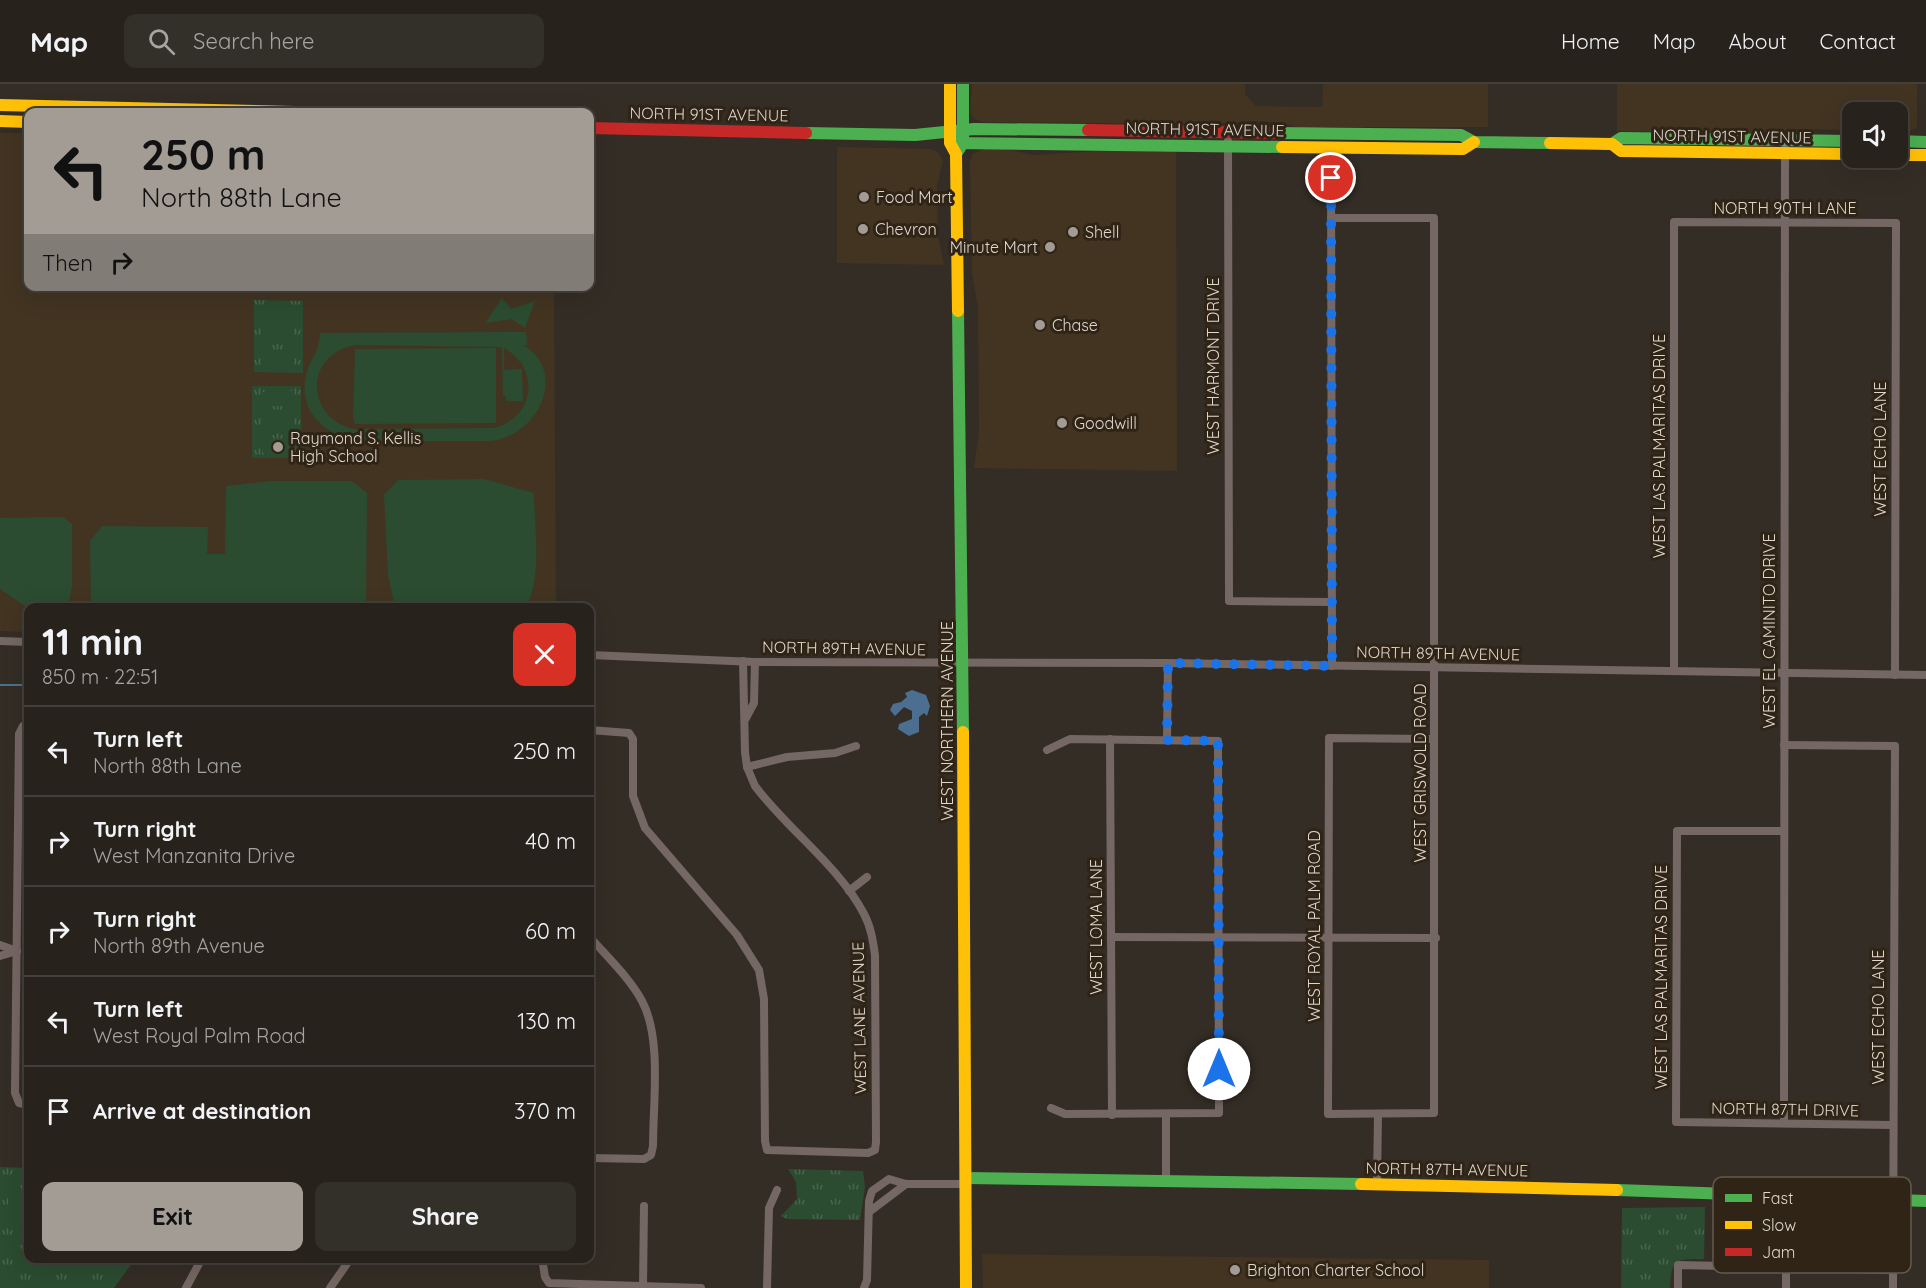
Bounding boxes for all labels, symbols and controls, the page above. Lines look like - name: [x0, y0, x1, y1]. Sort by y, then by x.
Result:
- search box: [124, 14, 544, 68]
- text: Map: [30, 24, 88, 59]
- icon: search: [145, 25, 178, 58]
- text: Search here: [193, 27, 315, 55]
- text: Home: [1561, 28, 1620, 54]
- text: Map: [1653, 28, 1696, 54]
- text: About: [1729, 28, 1787, 54]
- text: Contact: [1820, 28, 1896, 54]
- map controls: [1842, 102, 1908, 168]
- button: sound: [1842, 102, 1908, 168]
- street label: NORTH 91ST AVENUE: [629, 103, 789, 125]
- street label: NORTH 91ST AVENUE: [1125, 118, 1285, 140]
- street label: NORTH 91ST AVENUE: [1652, 125, 1812, 147]
- text: 250 m: [141, 128, 265, 181]
- icon: left: [42, 132, 120, 210]
- pin: [1305, 152, 1356, 203]
- icon: arrive: [1314, 161, 1347, 194]
- text: North 88th Lane: [141, 180, 342, 214]
- place label: Food Mart: [876, 187, 953, 207]
- marker: Food Mart: [857, 190, 871, 204]
- street label: NORTH 90TH LANE: [1713, 198, 1857, 218]
- place label: Chevron: [875, 219, 937, 239]
- marker: Chevron: [856, 222, 870, 236]
- place label: Shell: [1085, 222, 1119, 242]
- marker: Shell: [1066, 225, 1080, 239]
- place label: Minute Mart: [950, 237, 1038, 257]
- marker: Minute Mart: [1043, 240, 1057, 254]
- icon: right: [105, 246, 138, 279]
- text: Then: [42, 249, 93, 277]
- street label: WEST HARMONT DRIVE: [1203, 277, 1223, 455]
- place label: Chase: [1052, 315, 1098, 335]
- marker: Chase: [1033, 318, 1047, 332]
- street label: WEST LAS PALMARITAS DRIVE: [1649, 334, 1669, 558]
- street label: WEST ECHO LANE: [1870, 382, 1890, 516]
- place label: Goodwill: [1074, 413, 1137, 433]
- marker: Goodwill: [1055, 416, 1069, 430]
- place label: Raymond S. Kellis High School: [290, 428, 421, 466]
- marker: Raymond S. Kellis High School: [271, 440, 285, 454]
- street label: WEST EL CAMINITO DRIVE: [1759, 533, 1779, 729]
- text: 11 min: [42, 619, 143, 664]
- street label: WEST NORTHERN AVENUE: [937, 621, 957, 821]
- button: close: [513, 623, 576, 686]
- street label: NORTH 89TH AVENUE: [762, 637, 926, 659]
- street label: NORTH 89TH AVENUE: [1356, 642, 1520, 664]
- text: 850 m · 22:51: [42, 664, 158, 689]
- street label: WEST GRISWOLD ROAD: [1410, 683, 1430, 863]
- text: Turn left: [93, 725, 183, 753]
- icon: left: [42, 735, 75, 768]
- text: 250 m: [513, 737, 576, 765]
- text: North 88th Lane: [93, 753, 242, 778]
- text: Turn right: [93, 815, 197, 843]
- icon: right: [42, 825, 75, 858]
- text: 40 m: [525, 827, 576, 855]
- street label: WEST ROYAL PALM ROAD: [1304, 830, 1324, 1022]
- text: West Manzanita Drive: [93, 843, 295, 868]
- street label: WEST LOMA LANE: [1086, 859, 1106, 995]
- street label: WEST LAS PALMARITAS DRIVE: [1651, 865, 1671, 1089]
- text: Turn right: [93, 905, 197, 933]
- icon: right: [42, 915, 75, 948]
- text: 60 m: [525, 917, 576, 945]
- text: North 89th Avenue: [93, 933, 265, 958]
- street label: WEST LANE AVENUE: [848, 942, 870, 1094]
- street label: WEST ECHO LANE: [1868, 950, 1888, 1084]
- text: Turn left: [93, 995, 183, 1023]
- icon: left: [42, 1005, 75, 1038]
- text: 130 m: [517, 1007, 576, 1035]
- text: West Royal Palm Road: [93, 1023, 306, 1048]
- position arrow: [1187, 1037, 1251, 1101]
- icon: arrive: [42, 1095, 75, 1128]
- text: Arrive at destination: [93, 1097, 311, 1125]
- text: 370 m: [514, 1097, 576, 1125]
- street label: NORTH 87TH DRIVE: [1711, 1098, 1859, 1120]
- street label: NORTH 87TH AVENUE: [1366, 1158, 1528, 1180]
- legend: [1713, 1177, 1911, 1273]
- button: Exit: [42, 1182, 303, 1251]
- button: Share: [315, 1182, 576, 1251]
- text: Fast: [1762, 1188, 1793, 1208]
- text: Slow: [1762, 1215, 1796, 1235]
- text: Jam: [1762, 1242, 1795, 1262]
- place label: Brighton Charter School: [1247, 1260, 1424, 1280]
- marker: Brighton Charter School: [1228, 1263, 1242, 1277]

